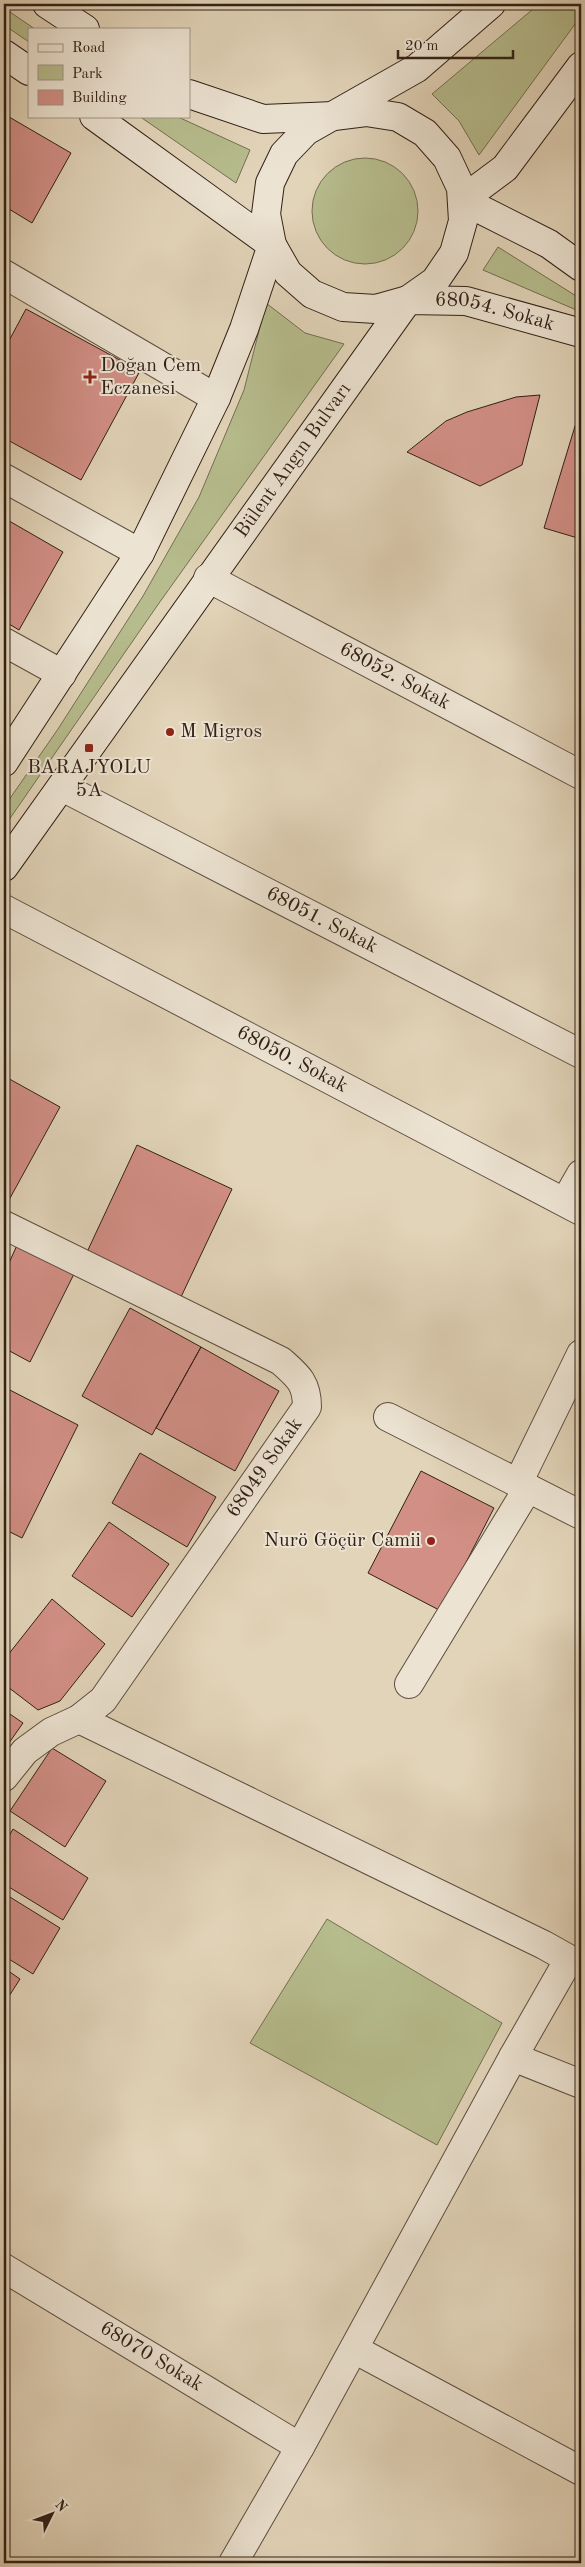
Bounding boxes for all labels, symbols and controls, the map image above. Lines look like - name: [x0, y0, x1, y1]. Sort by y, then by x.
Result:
- legend: [28, 28, 190, 118]
- scale bar: [398, 28, 512, 60]
- text: 20 m: [405, 39, 439, 54]
- text: Road: [72, 41, 106, 56]
- text: Park: [72, 67, 103, 82]
- text: Building: [72, 91, 127, 106]
- street label: 68054. Sokak: [435, 290, 557, 335]
- place label: Doğan Cem Eczanesi: [100, 356, 201, 399]
- marker: Doğan Cem Eczanesi: [84, 371, 96, 383]
- street label: Bülent Angın Bulvarı: [232, 380, 355, 542]
- street label: 68052. Sokak: [336, 639, 453, 714]
- place label: M Migros: [180, 722, 262, 742]
- marker: M Migros: [164, 726, 176, 738]
- marker: BARAJYOLU 5A: [83, 742, 95, 754]
- place label: BARAJYOLU 5A: [27, 758, 151, 801]
- street label: 68051. Sokak: [263, 884, 381, 957]
- street label: 68050. Sokak: [233, 1022, 351, 1097]
- street label: 68049 Sokak: [223, 1415, 307, 1521]
- place label: Nurö Göçür Camii: [264, 1531, 421, 1551]
- marker: Nurö Göçür Camii: [425, 1535, 437, 1547]
- street label: 68070 Sokak: [96, 2318, 206, 2396]
- north arrow: [28, 2490, 78, 2540]
- text: N: [52, 2497, 70, 2515]

